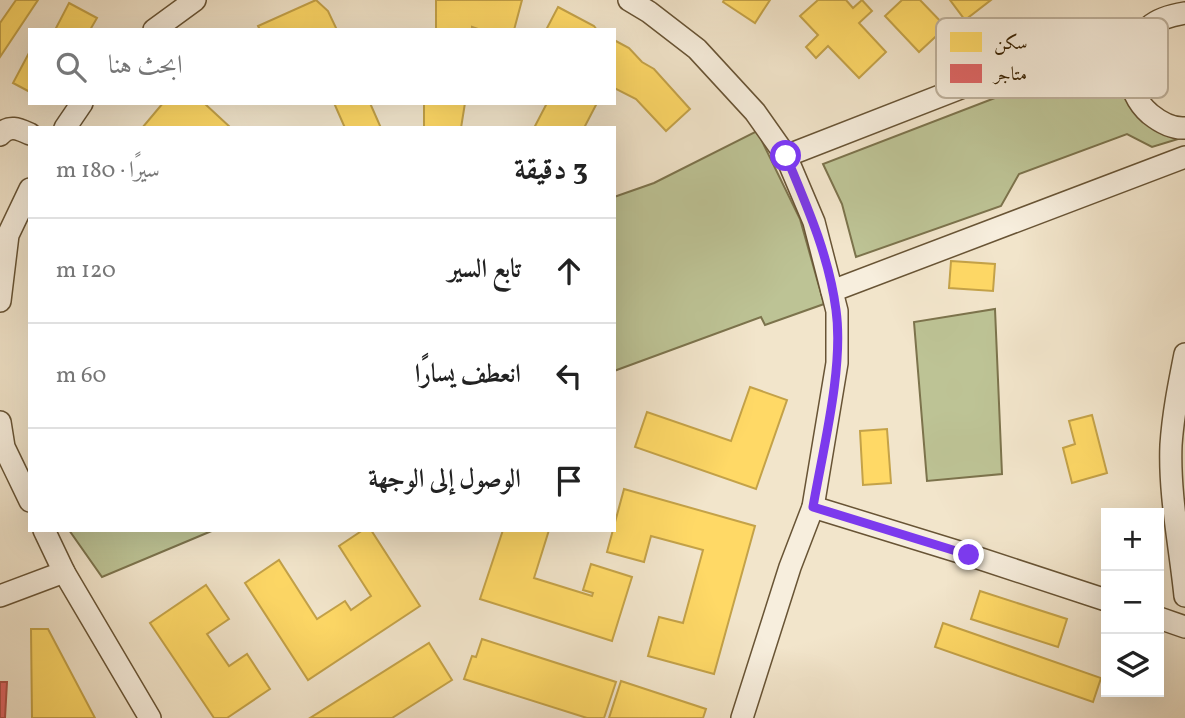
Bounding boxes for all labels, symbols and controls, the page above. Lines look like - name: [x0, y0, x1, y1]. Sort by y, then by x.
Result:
- legend: [936, 18, 1168, 98]
- search box: [28, 28, 616, 105]
- text: سكن: [994, 31, 1028, 57]
- icon: search: [52, 48, 90, 86]
- text: ابحث هنا: [108, 48, 183, 84]
- text: متاجر: [992, 62, 1027, 88]
- route start: [770, 140, 801, 171]
- text: 3 دقيقة: [514, 150, 588, 192]
- text: سيرًا · 180 m: [56, 155, 160, 187]
- text: تابع السير: [448, 252, 521, 288]
- icon: ahead: [550, 252, 588, 290]
- text: 120 m: [56, 255, 116, 287]
- text: انعطف يسارًا: [415, 357, 521, 393]
- icon: left: [550, 357, 588, 395]
- text: 60 m: [56, 360, 106, 392]
- text: الوصول إلى الوجهة: [368, 462, 521, 498]
- icon: arrive: [550, 462, 588, 500]
- map controls: [1101, 508, 1164, 697]
- button: +: [1101, 508, 1164, 571]
- route end: [953, 539, 984, 570]
- button: −: [1101, 571, 1164, 634]
- button: layers: [1101, 634, 1164, 697]

